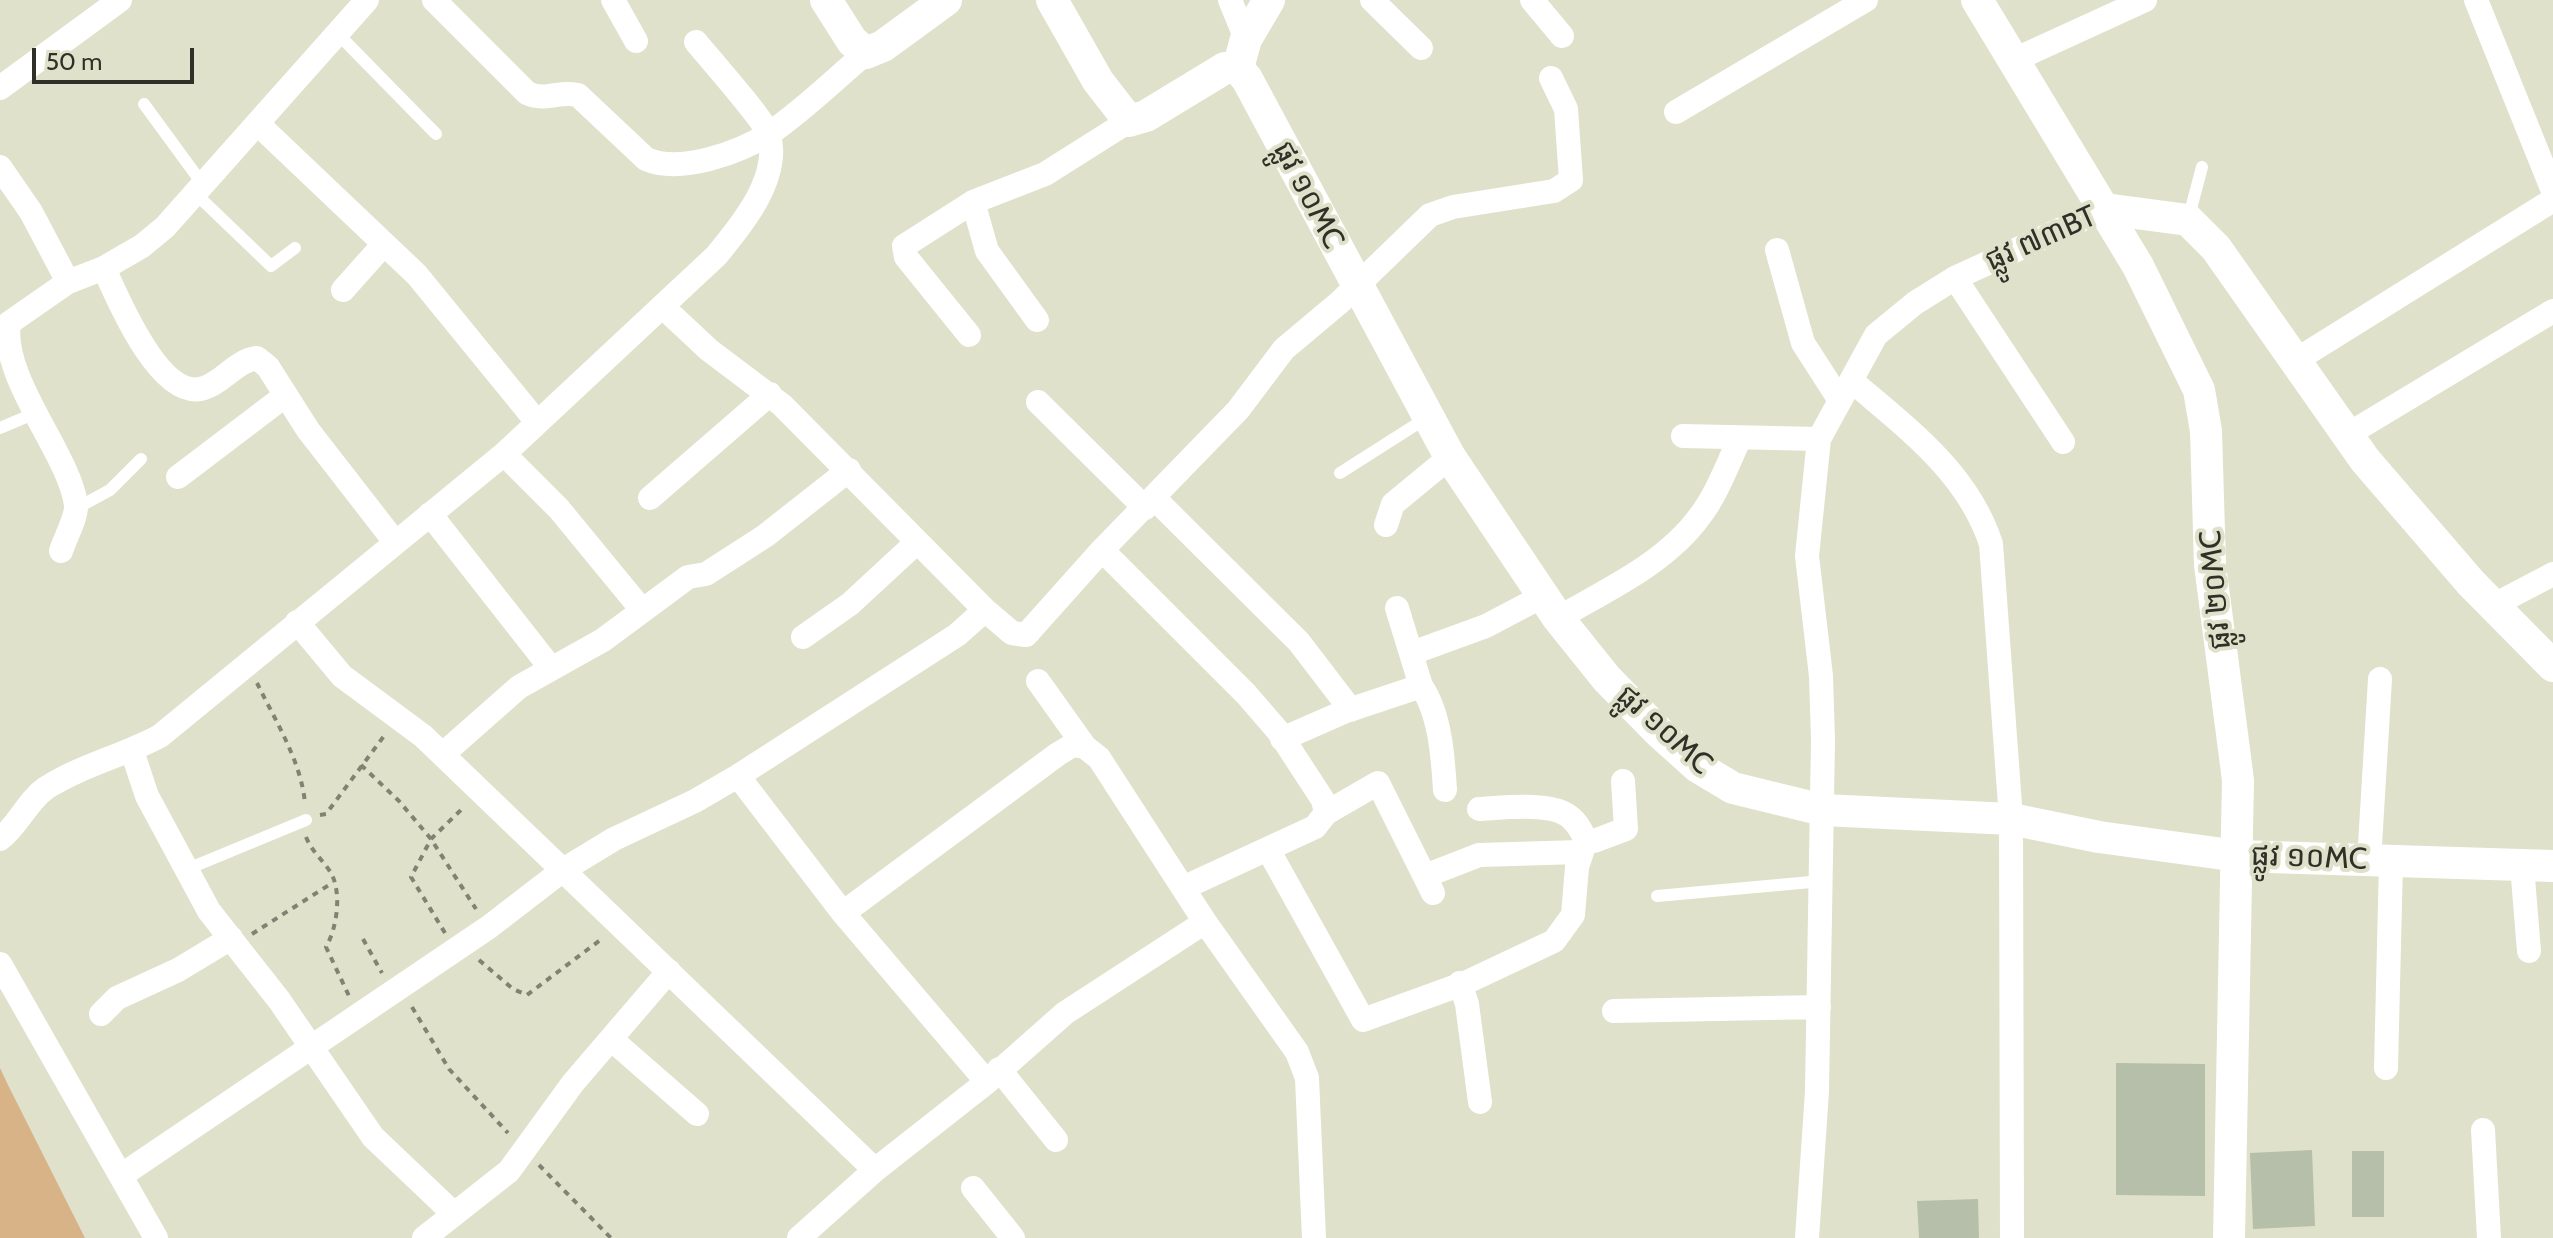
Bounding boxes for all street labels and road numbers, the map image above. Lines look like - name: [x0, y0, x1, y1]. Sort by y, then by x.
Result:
- street label: ផ្លូវ ១០MC: [1265, 135, 1351, 255]
- street label: ផ្លូវ ៧៣BT: [1980, 199, 2102, 279]
- street label: ផ្លូវ ២០MC: [2193, 529, 2239, 651]
- street label: ផ្លូវ ១០MC: [1609, 678, 1719, 782]
- street label: ផ្លូវ ១០MC: [2250, 838, 2368, 878]

